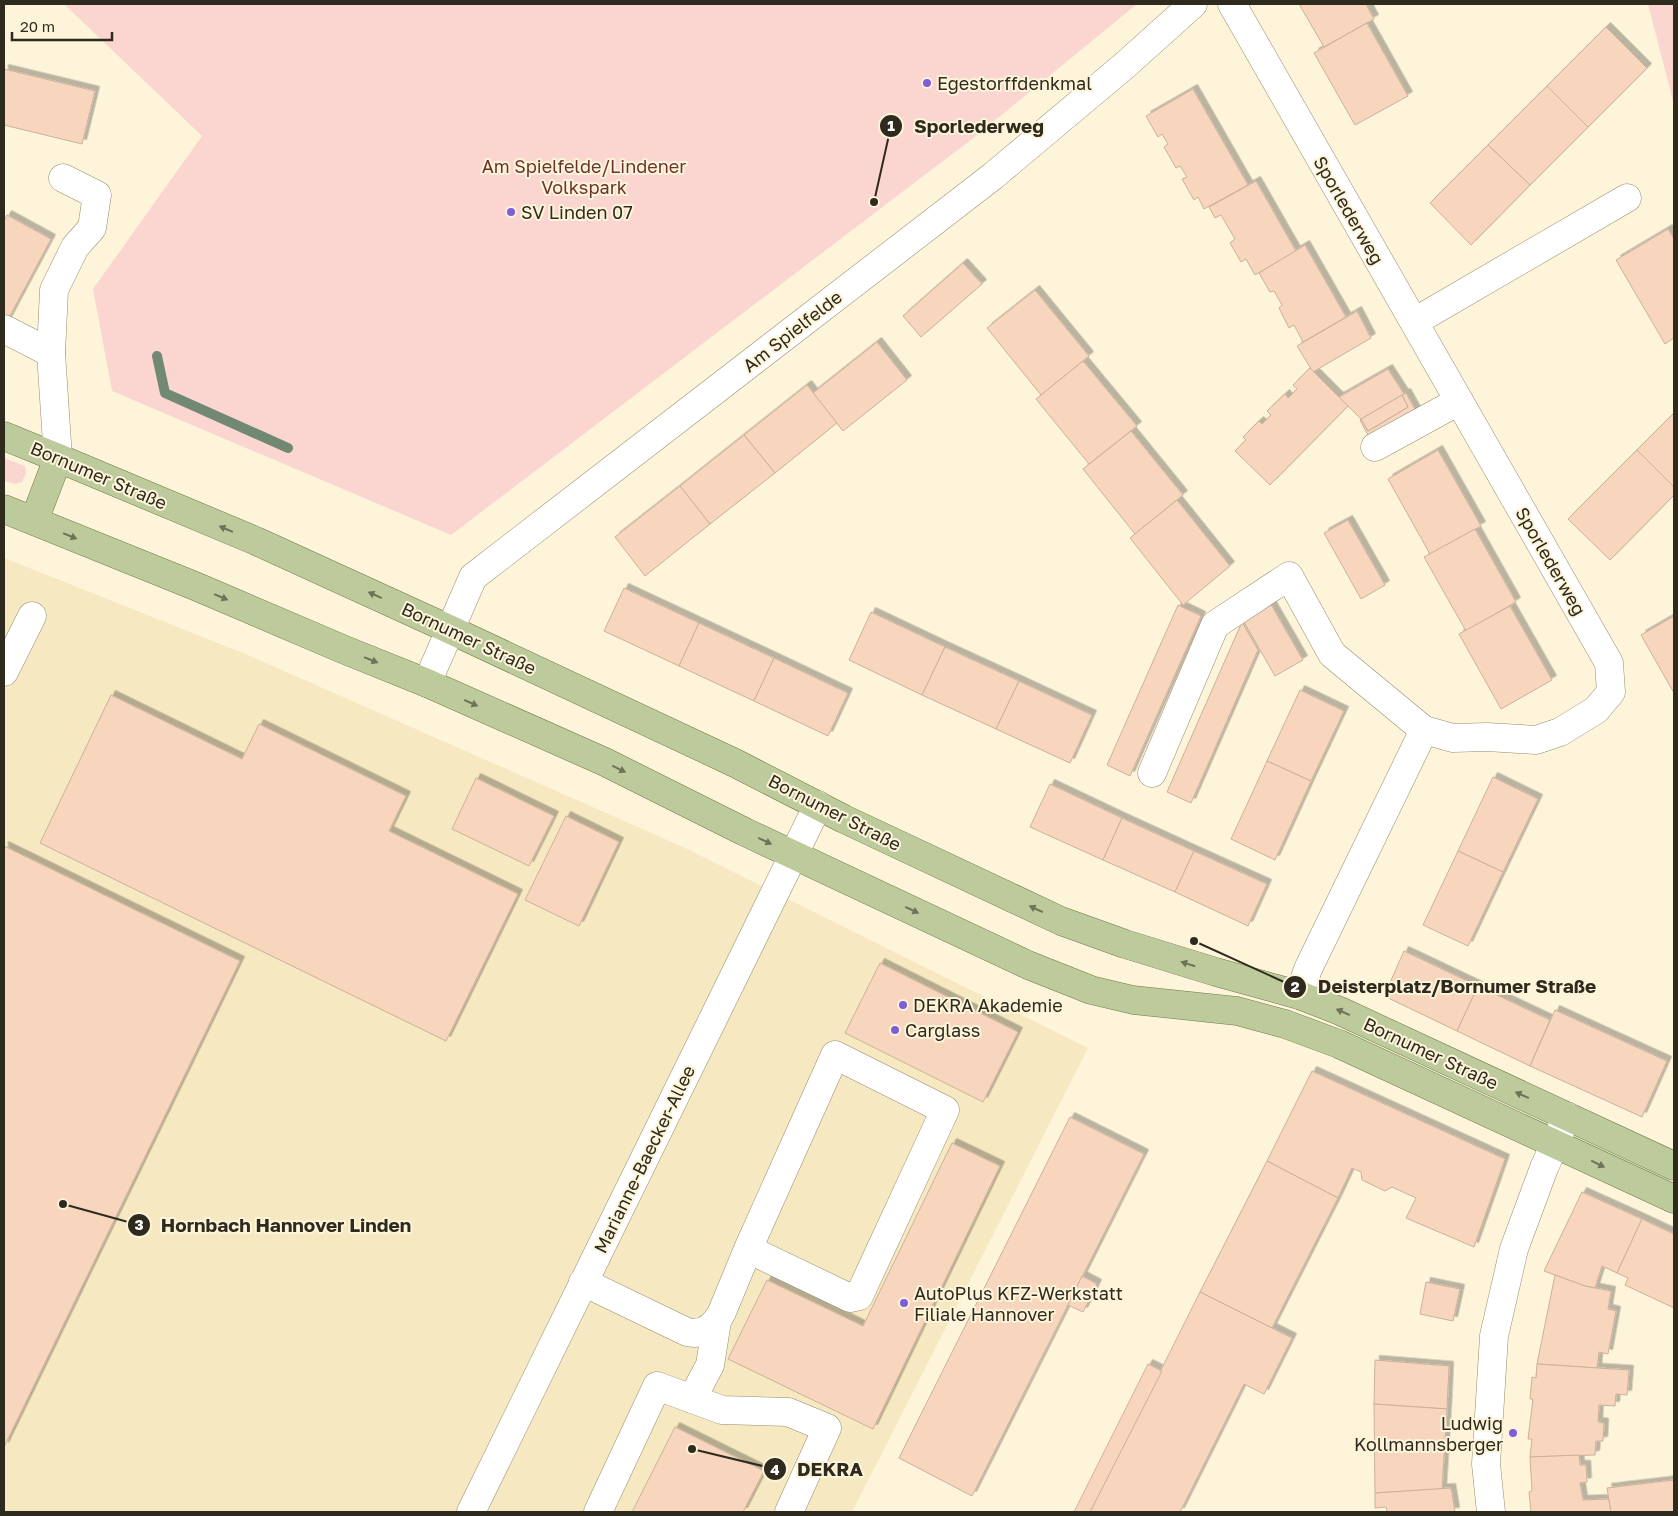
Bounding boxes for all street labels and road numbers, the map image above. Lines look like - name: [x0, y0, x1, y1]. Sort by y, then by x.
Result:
- street label: Sporlederweg: [1309, 152, 1389, 268]
- street label: Am Spielfelde: [738, 285, 846, 377]
- street label: Bornumer Straße: [28, 436, 170, 514]
- street label: Sporlederweg: [1511, 503, 1591, 619]
- street label: Bornumer Straße: [398, 597, 540, 679]
- street label: Bornumer Straße: [765, 769, 905, 855]
- street label: Bornumer Straße: [1360, 1012, 1502, 1094]
- street label: Marianne-Baecker-Allee: [589, 1061, 699, 1257]

